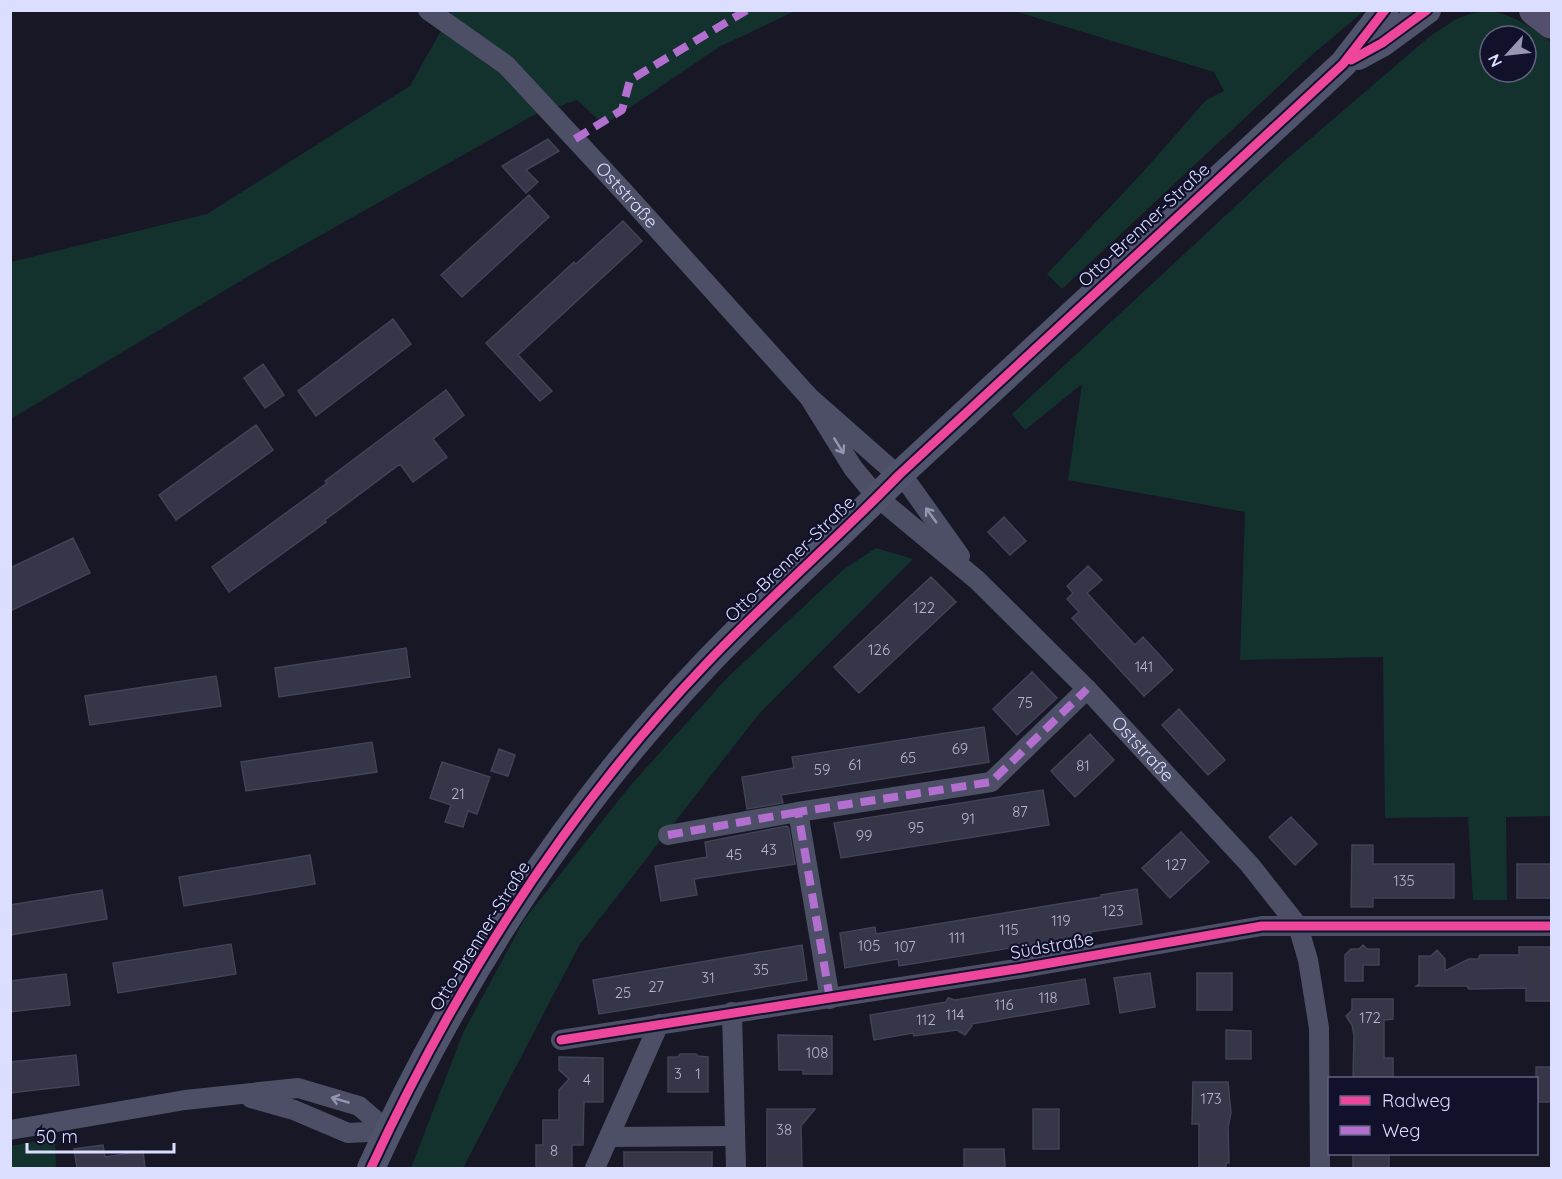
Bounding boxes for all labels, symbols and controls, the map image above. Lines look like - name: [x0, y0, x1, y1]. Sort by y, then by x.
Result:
- north arrow: [1478, 24, 1538, 84]
- text: N: [1483, 51, 1506, 71]
- street label: Oststraße: [591, 157, 663, 233]
- street label: Otto-Brenner-Straße: [1073, 158, 1214, 292]
- one-way arrow: [834, 437, 846, 454]
- street label: Otto-Brenner-Straße: [720, 491, 860, 627]
- one-way arrow: [925, 508, 937, 524]
- house number: 122: [913, 598, 935, 617]
- house number: 126: [868, 640, 890, 659]
- house number: 141: [1135, 657, 1153, 676]
- house number: 75: [1017, 693, 1033, 712]
- street label: Oststraße: [1107, 711, 1179, 787]
- house number: 69: [952, 739, 968, 758]
- house number: 65: [900, 748, 916, 767]
- house number: 61: [848, 755, 862, 774]
- house number: 81: [1076, 756, 1090, 775]
- house number: 59: [814, 760, 830, 779]
- house number: 21: [451, 784, 465, 803]
- house number: 87: [1012, 802, 1028, 821]
- house number: 91: [961, 809, 975, 828]
- house number: 95: [908, 818, 924, 837]
- house number: 99: [856, 826, 872, 845]
- house number: 43: [761, 840, 777, 859]
- house number: 45: [726, 845, 742, 864]
- house number: 127: [1165, 855, 1187, 874]
- street label: Otto-Brenner-Straße: [424, 857, 535, 1015]
- house number: 135: [1393, 871, 1415, 890]
- house number: 123: [1102, 901, 1124, 920]
- house number: 119: [1051, 911, 1071, 930]
- house number: 115: [999, 920, 1019, 939]
- street label: Südstraße: [1008, 927, 1096, 964]
- house number: 111: [949, 928, 965, 947]
- house number: 105: [858, 936, 880, 955]
- house number: 107: [894, 937, 916, 956]
- house number: 35: [753, 960, 769, 979]
- house number: 31: [701, 968, 715, 987]
- house number: 27: [648, 977, 664, 996]
- house number: 25: [615, 983, 631, 1002]
- house number: 118: [1038, 988, 1058, 1007]
- house number: 116: [994, 995, 1014, 1014]
- house number: 114: [946, 1005, 964, 1024]
- house number: 172: [1359, 1008, 1381, 1027]
- house number: 112: [916, 1010, 936, 1029]
- house number: 108: [806, 1043, 828, 1062]
- house number: 3: [674, 1064, 682, 1083]
- house number: 1: [695, 1064, 701, 1083]
- house number: 4: [583, 1070, 591, 1089]
- legend: [1328, 1077, 1538, 1155]
- house number: 173: [1200, 1089, 1222, 1108]
- text: Radweg: [1382, 1089, 1451, 1112]
- one-way arrow: [331, 1094, 350, 1105]
- scale bar: [27, 1116, 174, 1154]
- text: Weg: [1382, 1119, 1420, 1142]
- house number: 38: [776, 1120, 792, 1139]
- text: 50 m: [36, 1125, 78, 1148]
- house number: 8: [550, 1141, 558, 1160]

